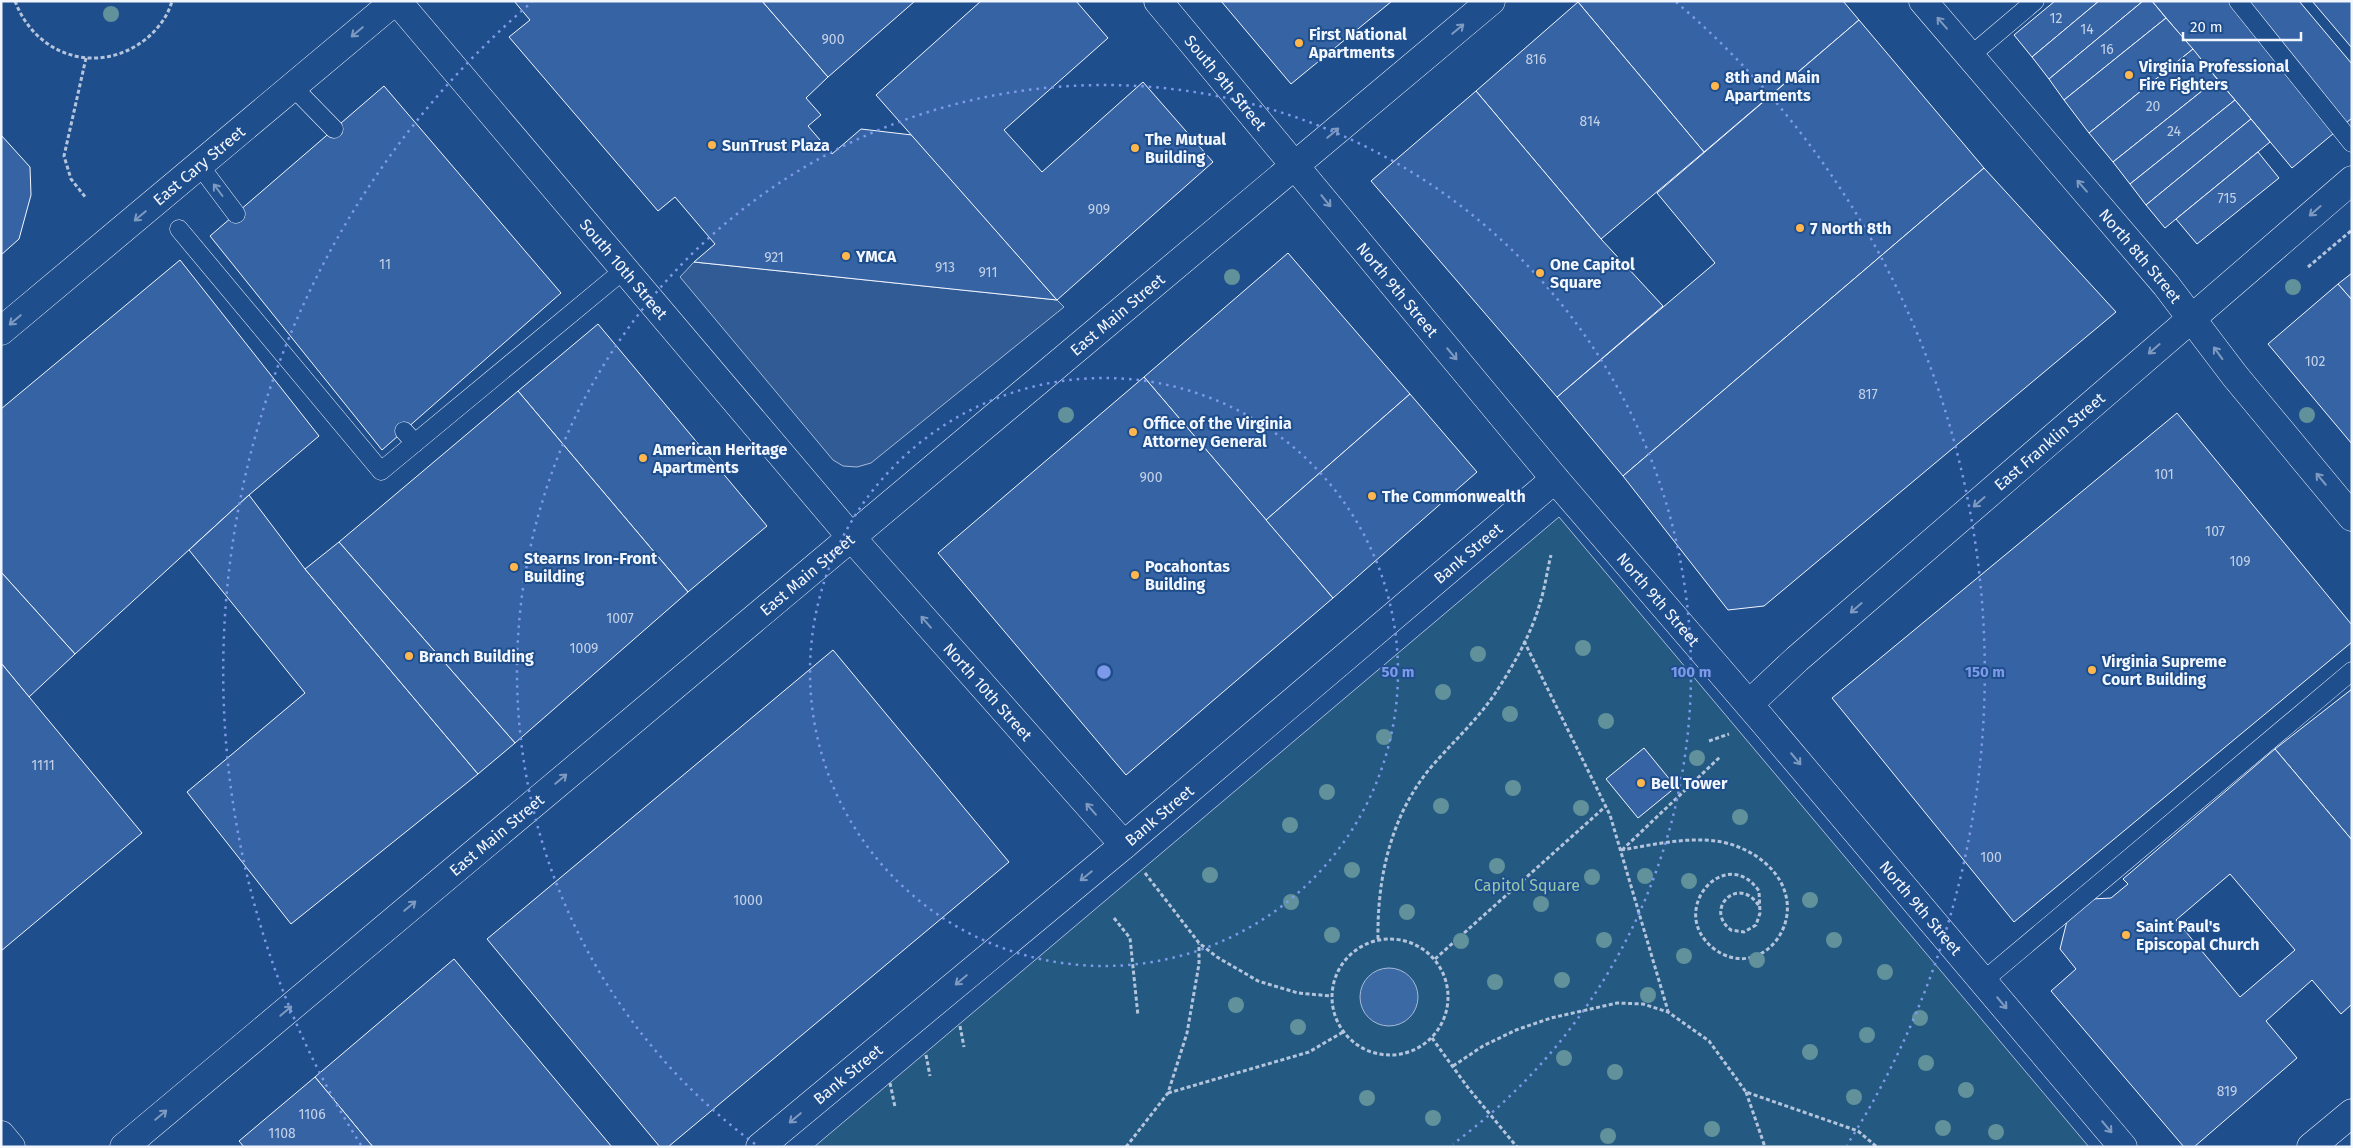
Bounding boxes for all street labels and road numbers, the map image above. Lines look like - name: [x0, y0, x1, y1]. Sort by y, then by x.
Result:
- street label: South 9th Street: [1180, 31, 1271, 135]
- street label: East Cary Street: [149, 122, 249, 210]
- street label: North 8th Street: [2095, 205, 2185, 307]
- street label: South 10th Street: [576, 215, 671, 323]
- street label: North 9th Street: [1352, 239, 1442, 341]
- street label: East Main Street: [1066, 270, 1169, 360]
- street label: East Franklin Street: [1990, 389, 2109, 495]
- street label: Bank Street: [1430, 519, 1506, 588]
- street label: East Main Street: [756, 530, 858, 620]
- street label: North 9th Street: [1613, 549, 1704, 650]
- street label: North 10th Street: [939, 639, 1036, 745]
- street label: Bank Street: [1121, 781, 1198, 850]
- street label: East Main Street: [446, 790, 548, 880]
- street label: North 9th Street: [1875, 857, 1966, 959]
- street label: Bank Street: [810, 1040, 887, 1109]

